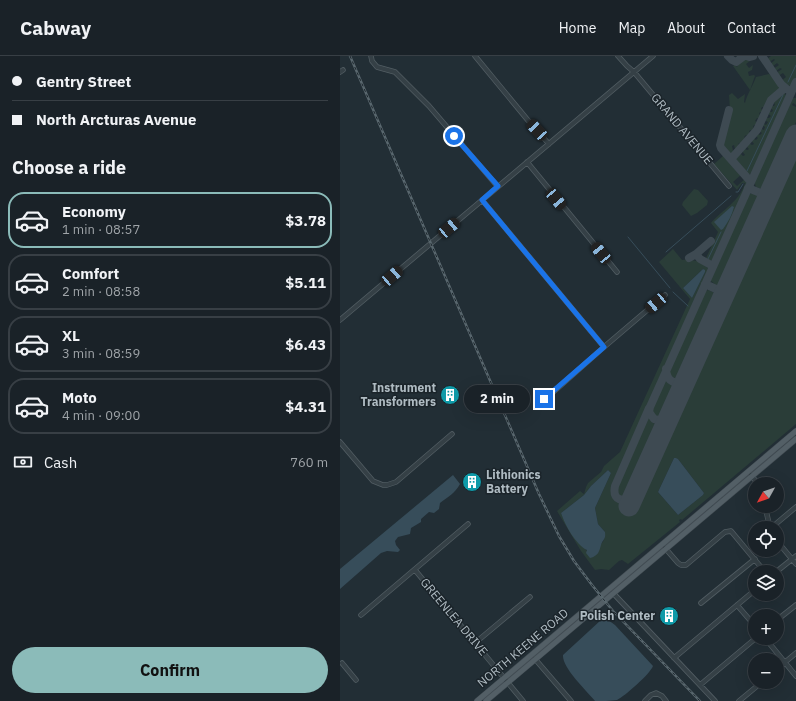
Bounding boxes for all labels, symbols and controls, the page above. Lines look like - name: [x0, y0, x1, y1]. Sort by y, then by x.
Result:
- text: Cabway: [20, 16, 91, 40]
- text: Home: [559, 19, 596, 37]
- text: Map: [618, 19, 645, 37]
- text: About: [667, 19, 705, 37]
- text: Contact: [727, 19, 776, 37]
- text: Gentry Street: [36, 72, 131, 91]
- street label: GRAND AVENUE: [648, 90, 716, 167]
- text: North Arcturas Avenue: [36, 110, 196, 129]
- car: [524, 117, 550, 143]
- route start: [445, 127, 463, 145]
- text: Choose a ride: [12, 156, 126, 179]
- car: [544, 186, 568, 212]
- icon: car: [14, 202, 50, 238]
- text: Economy: [62, 202, 126, 221]
- text: $3.78: [285, 211, 326, 230]
- car: [436, 216, 462, 240]
- text: 1 min · 08:57: [62, 221, 140, 238]
- car: [589, 240, 613, 266]
- icon: car: [14, 264, 50, 300]
- text: Comfort: [62, 264, 119, 283]
- car: [379, 264, 405, 288]
- text: $5.11: [285, 273, 326, 292]
- text: 2 min · 08:58: [62, 283, 140, 300]
- car: [643, 291, 669, 315]
- icon: car: [14, 326, 50, 362]
- text: XL: [62, 326, 80, 345]
- text: $6.43: [285, 335, 326, 354]
- text: 3 min · 08:59: [62, 345, 140, 362]
- place label: Instrument Transformers: [361, 380, 436, 409]
- building icon: Instrument Transformers: [439, 384, 461, 406]
- callout: 2 min: [464, 385, 530, 413]
- icon: car: [14, 388, 50, 424]
- text: Moto: [62, 388, 97, 407]
- text: 2 min: [480, 390, 514, 407]
- route end: [535, 390, 553, 408]
- text: $4.31: [285, 397, 326, 416]
- text: 4 min · 09:00: [62, 407, 140, 424]
- icon: cash: [12, 451, 34, 473]
- text: Cash: [44, 453, 77, 472]
- text: 760 m: [290, 454, 328, 471]
- place label: Lithionics Battery: [486, 467, 541, 496]
- building icon: Lithionics Battery: [461, 471, 483, 493]
- north arrow: [748, 477, 784, 513]
- map controls: [748, 477, 784, 689]
- button: locate: [748, 521, 784, 557]
- button: layers: [748, 565, 784, 601]
- street label: GREENLEA DRIVE: [418, 575, 491, 659]
- street label: NORTH KEENE ROAD: [474, 605, 571, 690]
- building icon: Polish Center: [658, 605, 680, 627]
- place label: Polish Center: [580, 608, 655, 623]
- button: +: [748, 609, 784, 645]
- button: Confirm: [12, 647, 328, 693]
- button: −: [748, 653, 784, 689]

